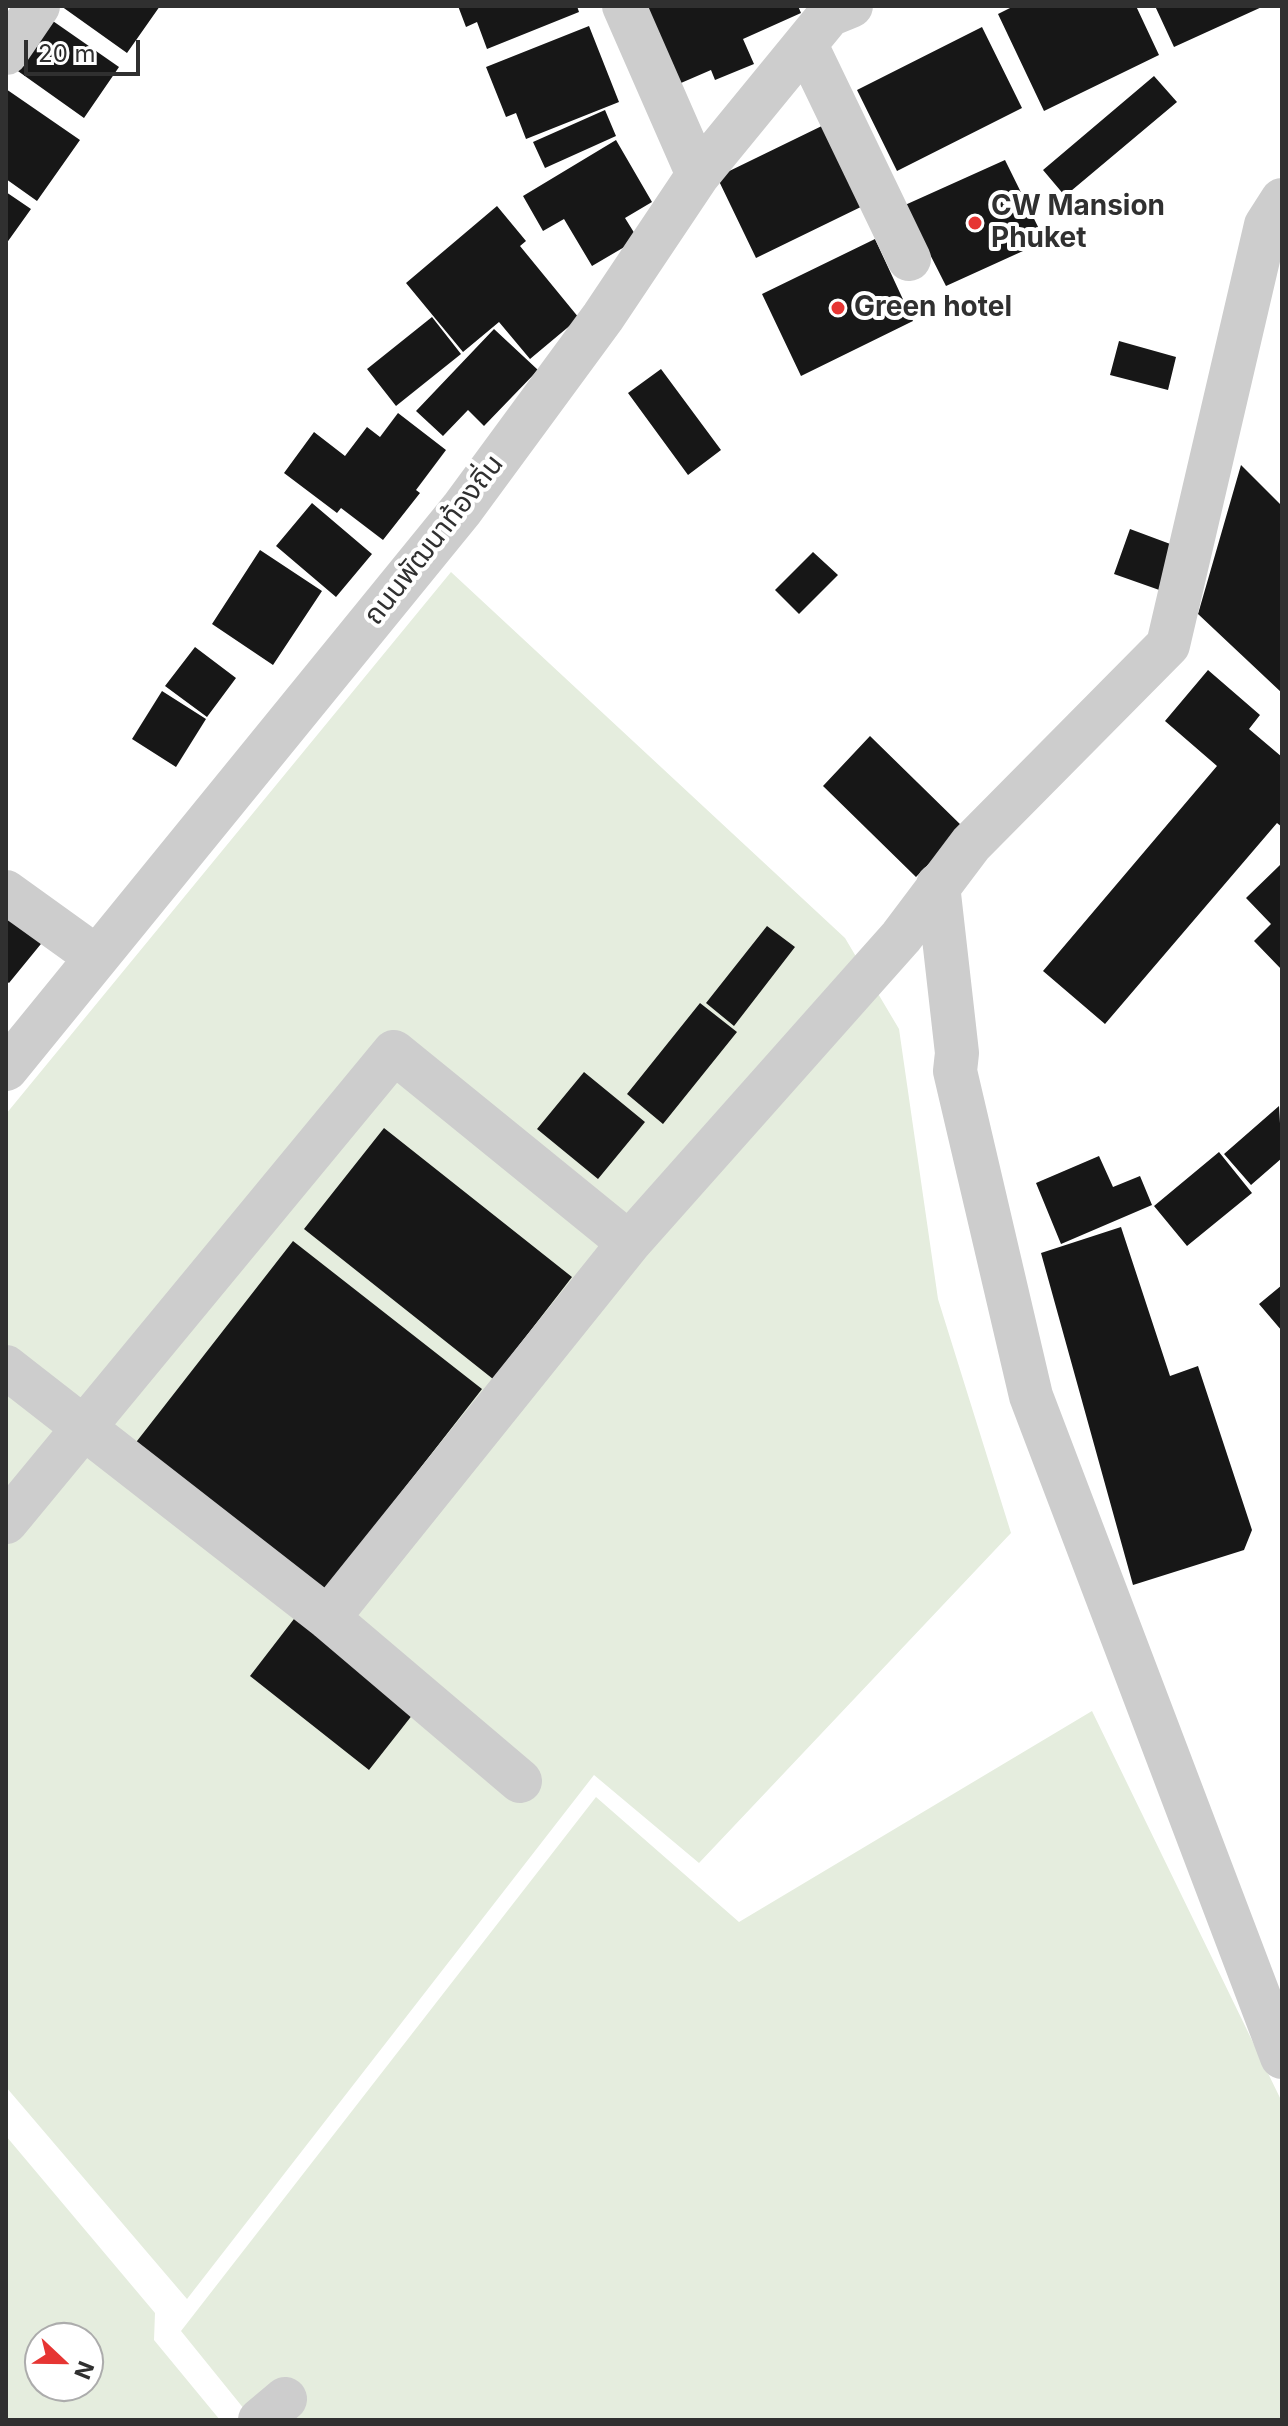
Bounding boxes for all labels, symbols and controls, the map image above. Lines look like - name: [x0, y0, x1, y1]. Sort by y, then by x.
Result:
- scale bar: [28, 24, 144, 74]
- text: 20 m: [38, 39, 96, 68]
- place label: CW Mansion Phuket: [991, 190, 1165, 256]
- marker: CW Mansion Phuket: [966, 214, 984, 232]
- place label: Green hotel: [854, 291, 1012, 325]
- marker: Green hotel: [829, 299, 847, 317]
- street label: ถนนพัฒนาท้องถิ่น: [357, 448, 511, 632]
- north arrow: [24, 2322, 104, 2402]
- text: N: [69, 2358, 100, 2383]

